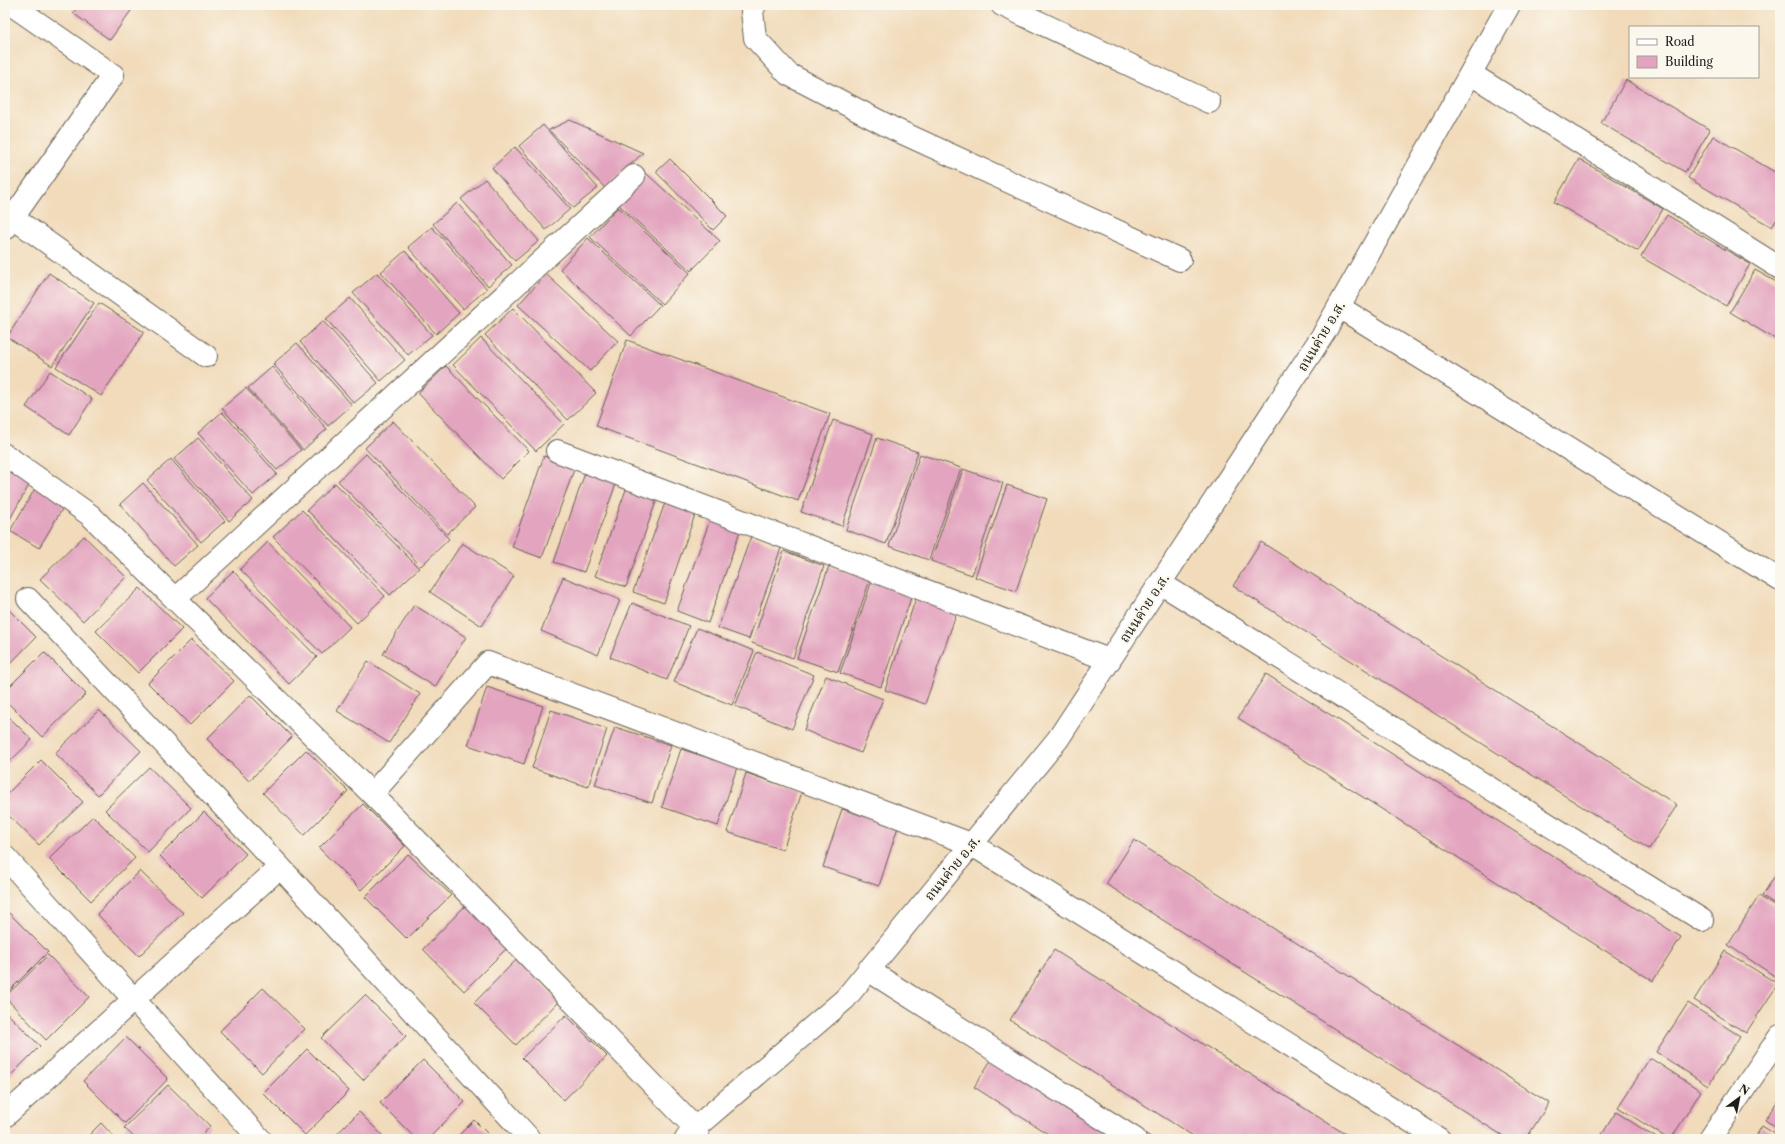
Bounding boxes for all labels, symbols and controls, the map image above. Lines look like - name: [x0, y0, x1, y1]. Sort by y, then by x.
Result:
- legend: [1629, 26, 1759, 78]
- text: Road: [1665, 34, 1695, 49]
- text: Building: [1665, 54, 1713, 69]
- street label: ถนนค่าย อ.ส.: [1293, 298, 1349, 374]
- street label: ถนนค่าย อ.ส.: [1115, 570, 1173, 646]
- street label: ถนนค่าย อ.ส.: [920, 832, 984, 904]
- north arrow: [1719, 1078, 1759, 1118]
- text: N: [1737, 1081, 1752, 1098]

